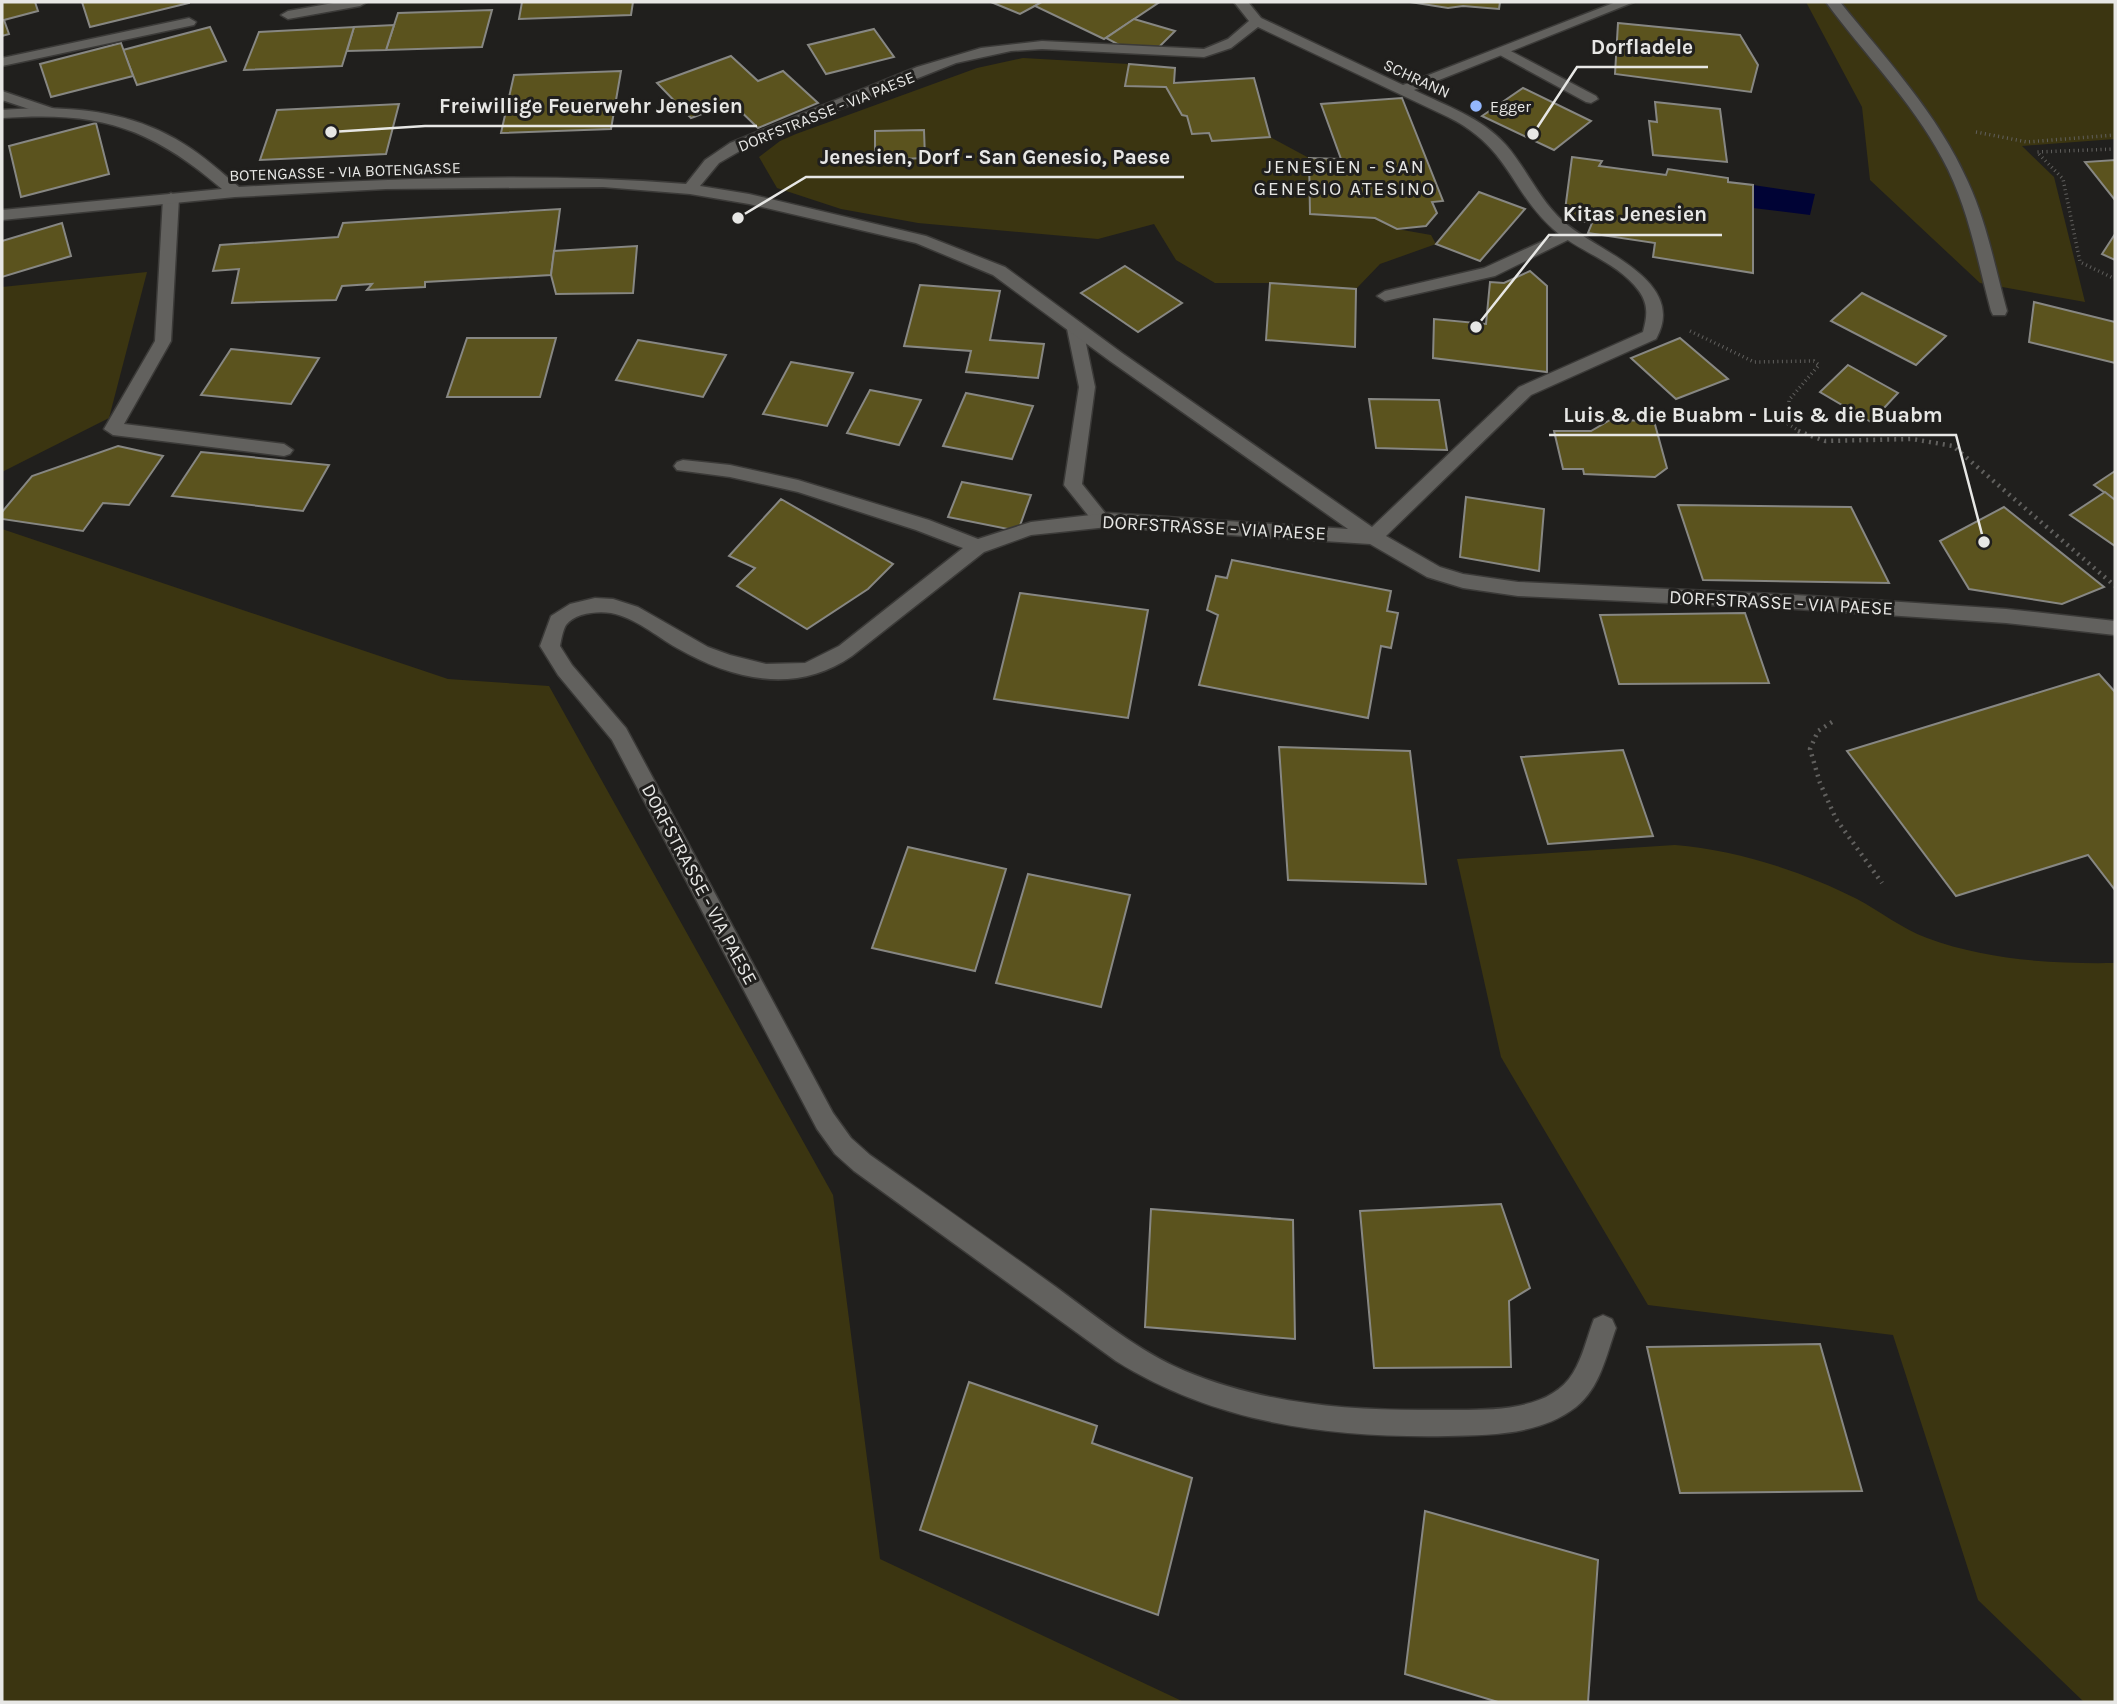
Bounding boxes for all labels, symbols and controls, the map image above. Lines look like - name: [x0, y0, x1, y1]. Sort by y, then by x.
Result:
- callout: Dorfladele: [1577, 25, 1708, 67]
- text: Dorfladele: [1591, 35, 1693, 59]
- street label: SCHRANN: [1381, 55, 1453, 102]
- street label: DORFSTRASSE - VIA PAESE: [735, 67, 917, 156]
- callout: Freiwillige Feuerwehr Jenesien: [425, 84, 757, 126]
- text: Freiwillige Feuerwehr Jenesien: [439, 94, 743, 118]
- place label: Egger: [1490, 97, 1531, 116]
- marker: Egger: [1468, 98, 1484, 114]
- callout: Jenesien, Dorf - San Genesio, Paese: [806, 135, 1184, 177]
- text: Jenesien, Dorf - San Genesio, Paese: [820, 145, 1170, 169]
- district label: JENESIEN - SAN GENESIO ATESINO: [1254, 156, 1436, 200]
- street label: BOTENGASSE - VIA BOTENGASSE: [229, 158, 461, 185]
- callout: Kitas Jenesien: [1549, 193, 1722, 235]
- text: Kitas Jenesien: [1563, 202, 1707, 226]
- callout: Luis & die Buabm - Luis & die Buabm: [1549, 393, 1956, 435]
- text: Luis & die Buabm - Luis & die Buabm: [1563, 403, 1943, 427]
- street label: DORFSTRASSE - VIA PAESE: [1101, 511, 1326, 545]
- street label: DORFSTRASSE - VIA PAESE: [1668, 586, 1893, 620]
- street label: DORFSTRASSE - VIA PAESE: [637, 780, 761, 989]

